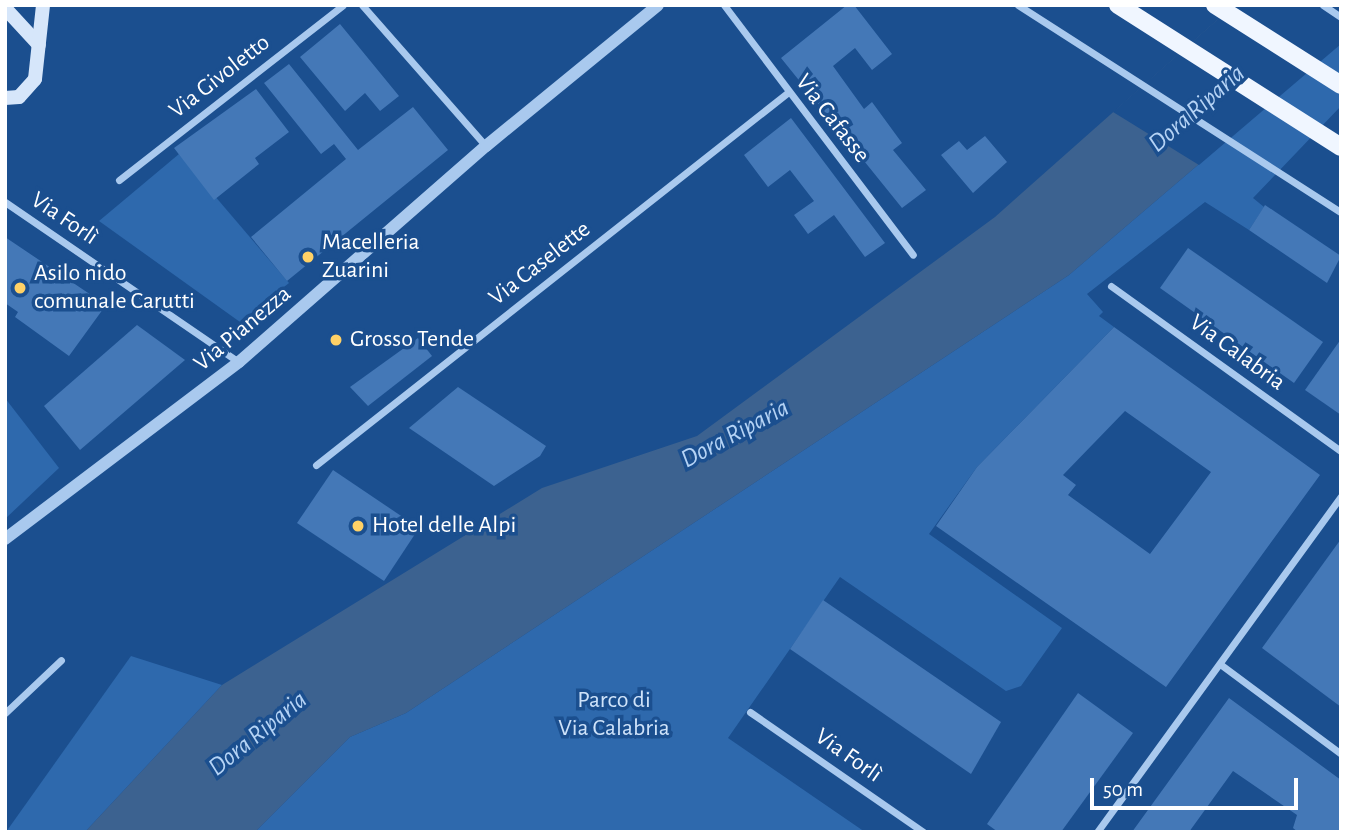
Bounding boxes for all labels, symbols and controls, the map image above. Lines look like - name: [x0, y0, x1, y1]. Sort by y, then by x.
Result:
- street label: Via Givoletto: [164, 29, 276, 125]
- water label: Dora Riparia: [1142, 58, 1252, 160]
- street label: Via Cafasse: [788, 69, 876, 169]
- street label: Via Forlì: [25, 186, 103, 252]
- street label: Via Caselette: [483, 215, 597, 313]
- place label: Macelleria Zuarini: [322, 229, 420, 285]
- marker: Macelleria Zuarini: [300, 249, 316, 265]
- place label: Asilo nido comunale Carutti: [34, 260, 195, 316]
- marker: Asilo nido comunale Carutti: [12, 280, 28, 296]
- street label: Via Pianezza: [189, 280, 297, 378]
- street label: Via Calabria: [1183, 309, 1291, 397]
- place label: Grosso Tende: [350, 326, 474, 354]
- marker: Grosso Tende: [328, 332, 344, 348]
- water label: Dora Riparia: [676, 392, 794, 476]
- place label: Hotel delle Alpi: [372, 512, 516, 540]
- marker: Hotel delle Alpi: [350, 518, 366, 534]
- water label: Dora Riparia: [202, 685, 314, 783]
- park label: Parco di Via Calabria: [558, 687, 670, 743]
- street label: Via Forlì: [809, 723, 887, 789]
- scale bar: [1094, 764, 1302, 808]
- text: 50 m: [1103, 779, 1143, 800]

